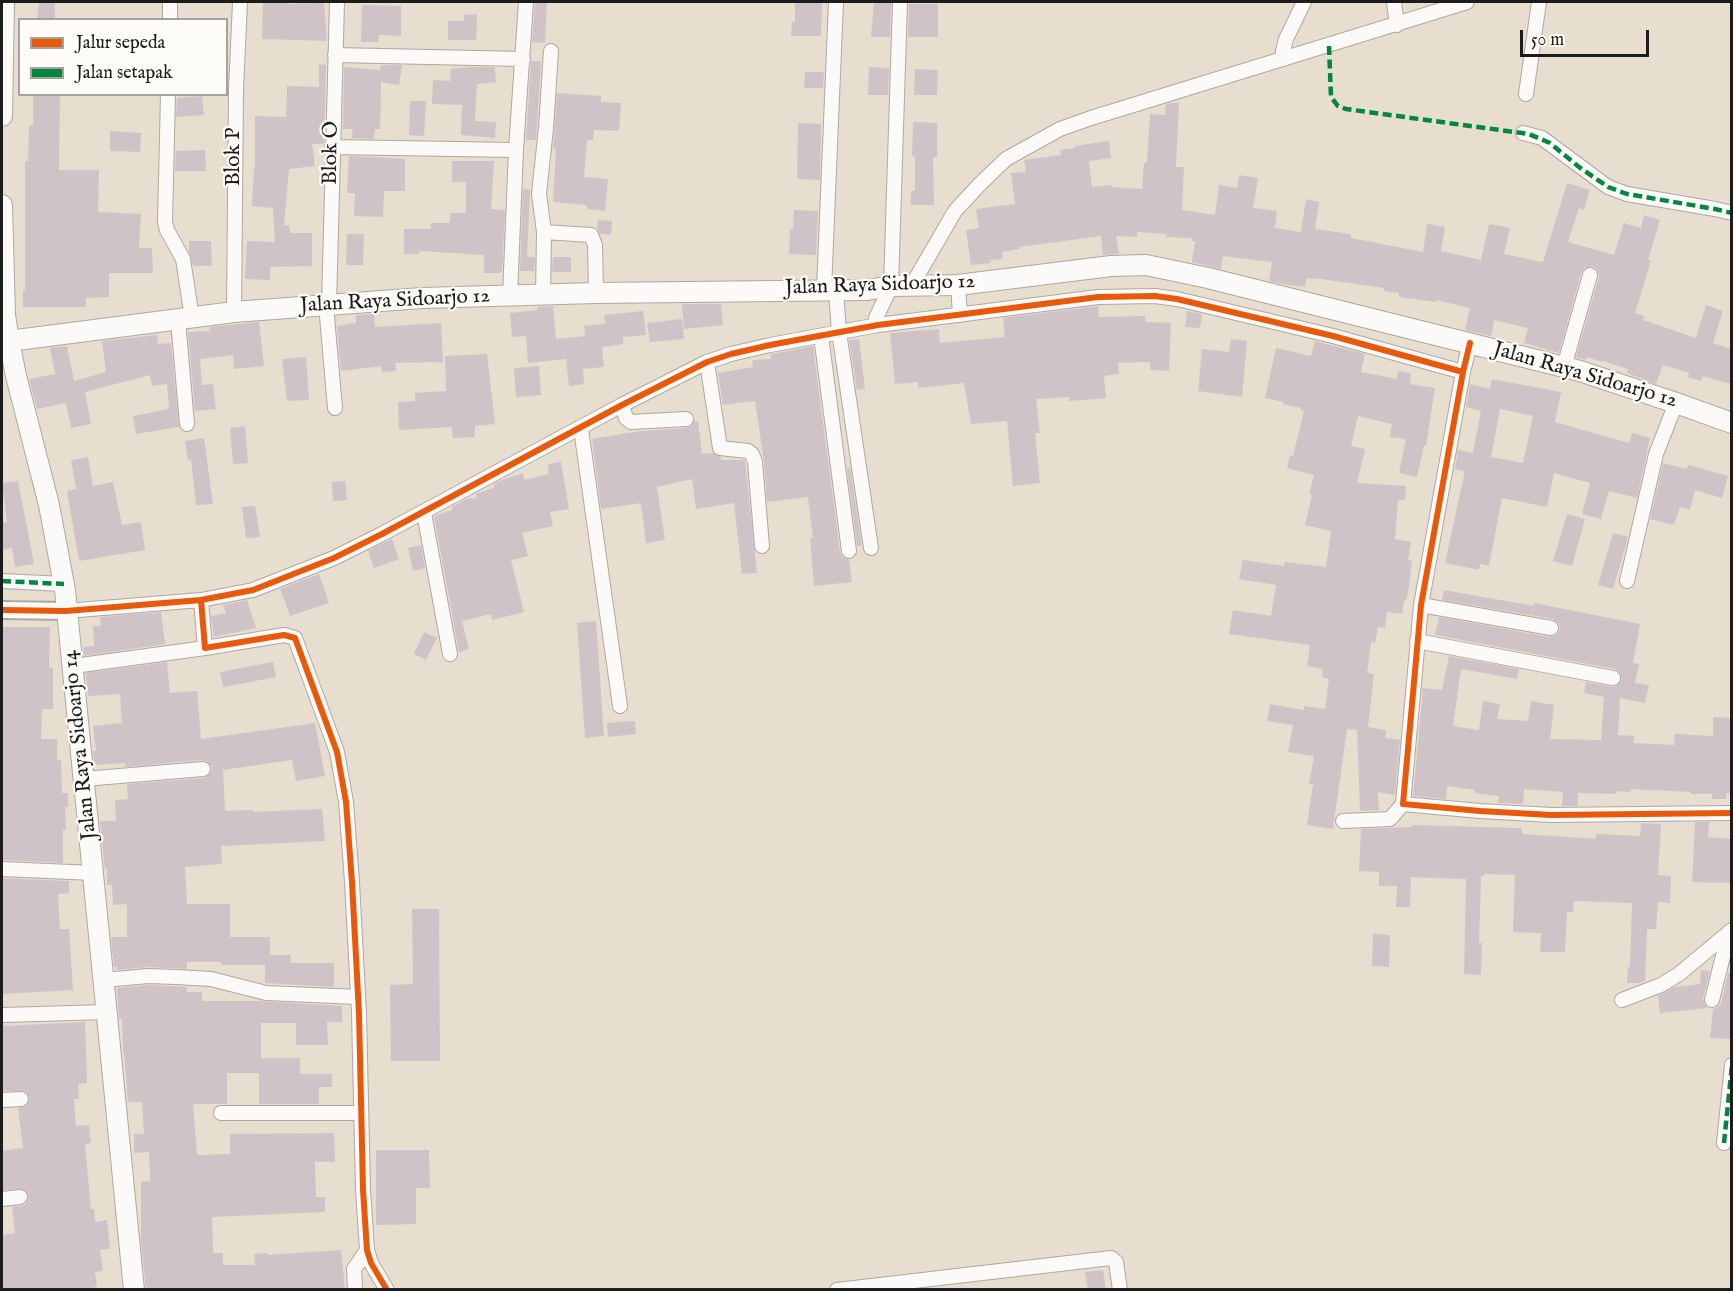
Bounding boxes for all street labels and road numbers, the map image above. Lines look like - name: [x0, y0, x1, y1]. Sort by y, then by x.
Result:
- street label: Blok O: [319, 121, 345, 185]
- street label: Blok P: [222, 128, 248, 186]
- street label: Jalan Raya Sidoarjo 12: [784, 270, 976, 302]
- street label: Jalan Raya Sidoarjo 12: [299, 284, 491, 320]
- street label: Jalan Raya Sidoarjo 12: [1490, 338, 1680, 414]
- street label: Jalan Raya Sidoarjo 14: [58, 649, 104, 841]

